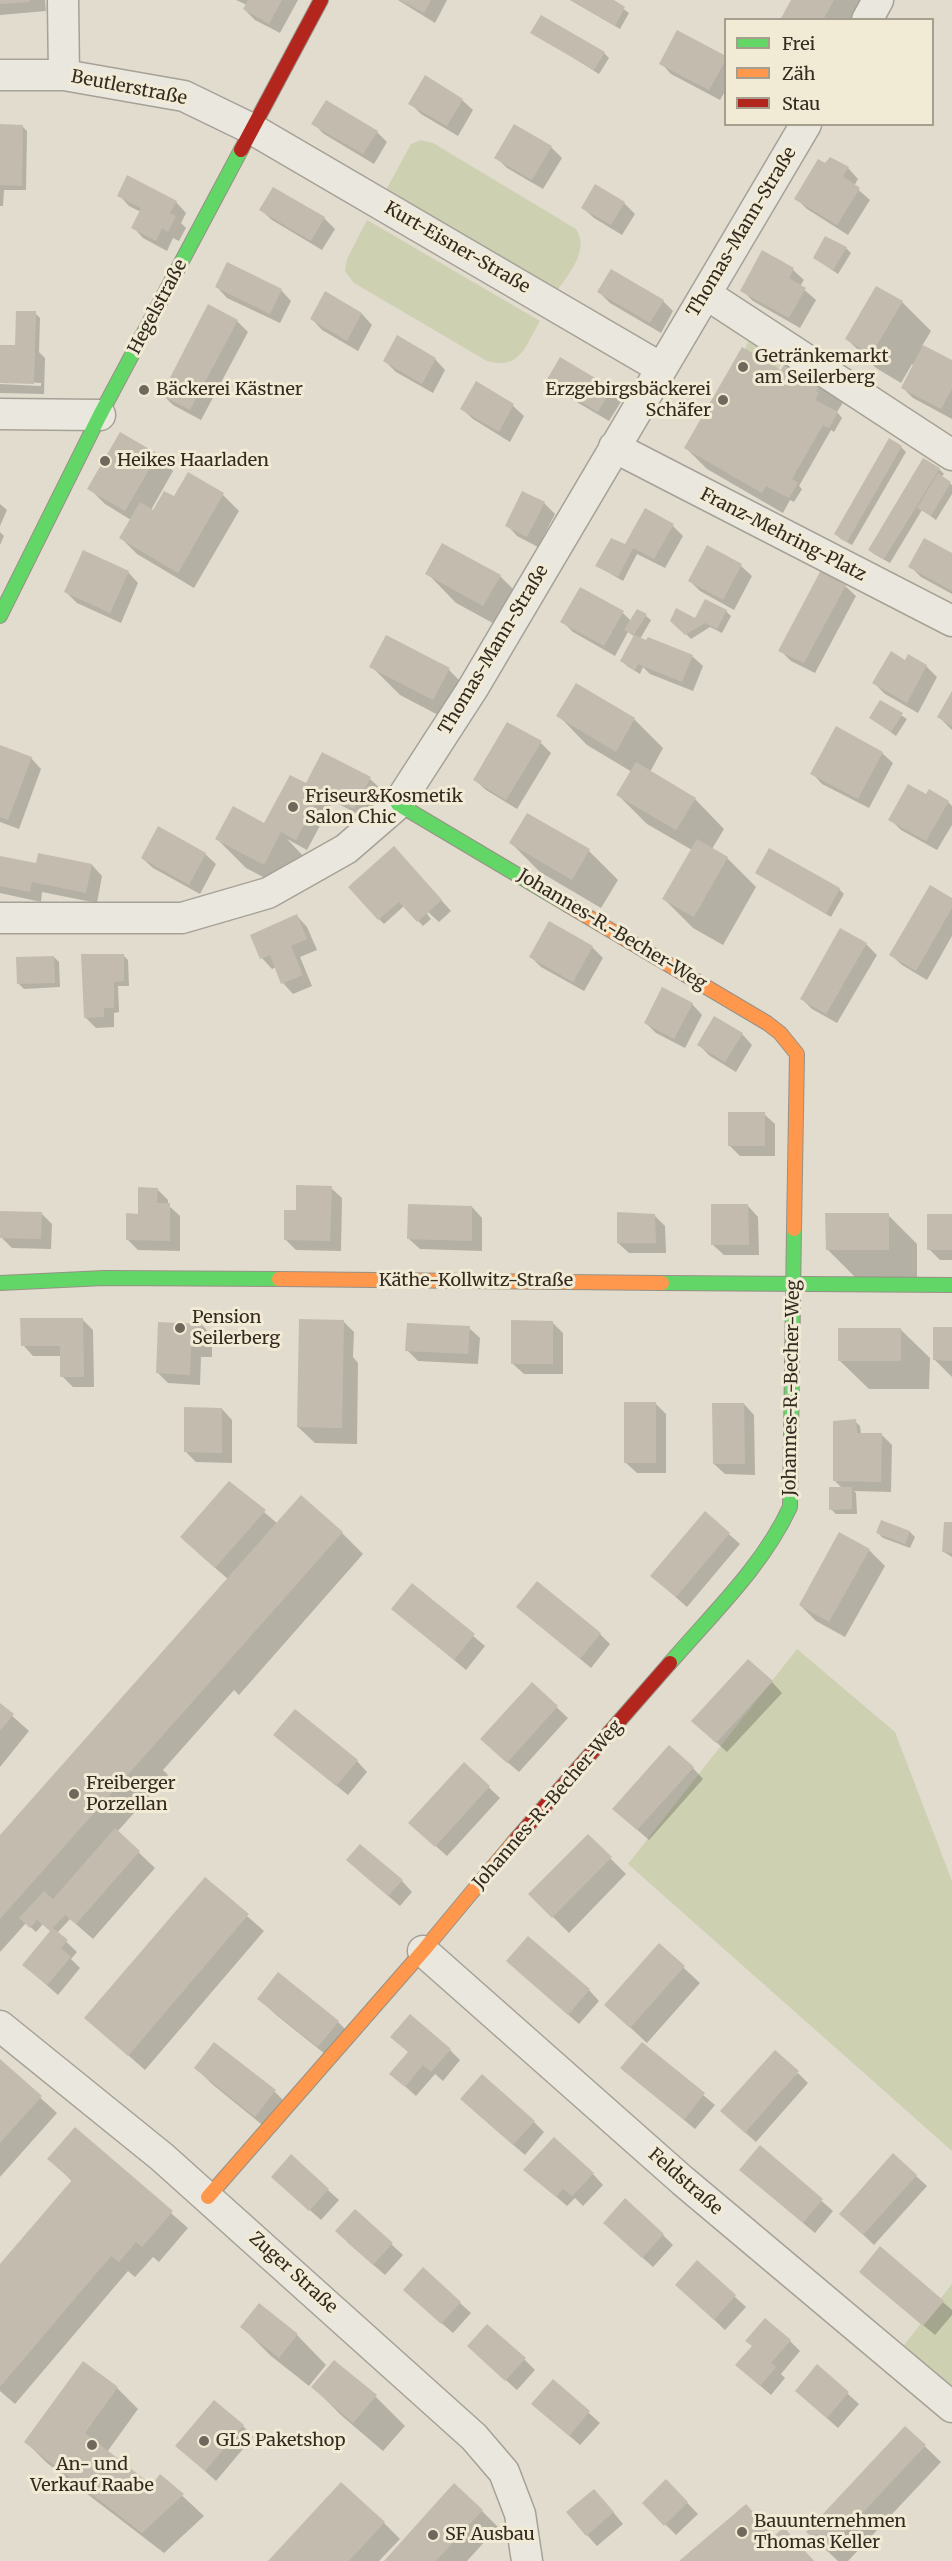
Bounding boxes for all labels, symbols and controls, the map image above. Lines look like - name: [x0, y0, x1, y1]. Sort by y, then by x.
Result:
- legend: [724, 18, 934, 126]
- text: Frei: [782, 32, 815, 55]
- text: Zäh: [782, 62, 815, 85]
- street label: Beutlerstraße: [69, 66, 189, 110]
- text: Stau: [782, 92, 820, 115]
- street label: Thomas-Mann-Straße: [683, 143, 801, 321]
- street label: Kurt-Eisner-Straße: [380, 198, 534, 298]
- street label: Hegelstraße: [124, 256, 192, 358]
- place label: Getränkemarkt am Seilerberg: [755, 346, 888, 388]
- marker: Getränkemarkt am Seilerberg: [736, 360, 750, 374]
- place label: Bäckerei Kästner: [156, 379, 303, 401]
- place label: Erzgebirgsbäckerei Schäfer: [545, 379, 711, 422]
- marker: Bäckerei Kästner: [137, 383, 151, 397]
- marker: Erzgebirgsbäckerei Schäfer: [716, 393, 730, 407]
- place label: Heikes Haarladen: [117, 450, 269, 472]
- marker: Heikes Haarladen: [98, 454, 112, 468]
- street label: Franz-Mehring-Platz: [696, 484, 870, 586]
- street label: Thomas-Mann-Straße: [435, 561, 553, 739]
- place label: Friseur&Kosmetik Salon Chic: [305, 786, 463, 828]
- marker: Friseur&Kosmetik Salon Chic: [286, 800, 300, 814]
- street label: Johannes-R.-Becher-Weg: [514, 865, 710, 995]
- street label: Käthe-Kollwitz-Straße: [379, 1270, 573, 1292]
- street label: Johannes-R.-Becher-Weg: [779, 1280, 805, 1496]
- place label: Pension Seilerberg: [192, 1307, 280, 1350]
- marker: Pension Seilerberg: [173, 1321, 187, 1335]
- street label: Johannes-R.-Becher-Weg: [469, 1716, 627, 1894]
- place label: Freiberger Porzellan: [86, 1773, 176, 1816]
- marker: Freiberger Porzellan: [67, 1787, 81, 1801]
- street label: Feldstraße: [644, 2144, 726, 2220]
- street label: Zuger Straße: [244, 2228, 342, 2318]
- place label: GLS Paketshop: [216, 2430, 345, 2452]
- marker: GLS Paketshop: [197, 2434, 211, 2448]
- marker: An- und Verkauf Raabe: [85, 2438, 99, 2452]
- place label: An- und Verkauf Raabe: [30, 2454, 154, 2496]
- place label: Bauunternehmen Thomas Keller: [754, 2511, 906, 2554]
- place label: SF Ausbau: [445, 2524, 535, 2546]
- marker: Bauunternehmen Thomas Keller: [735, 2525, 749, 2539]
- marker: SF Ausbau: [426, 2528, 440, 2542]

